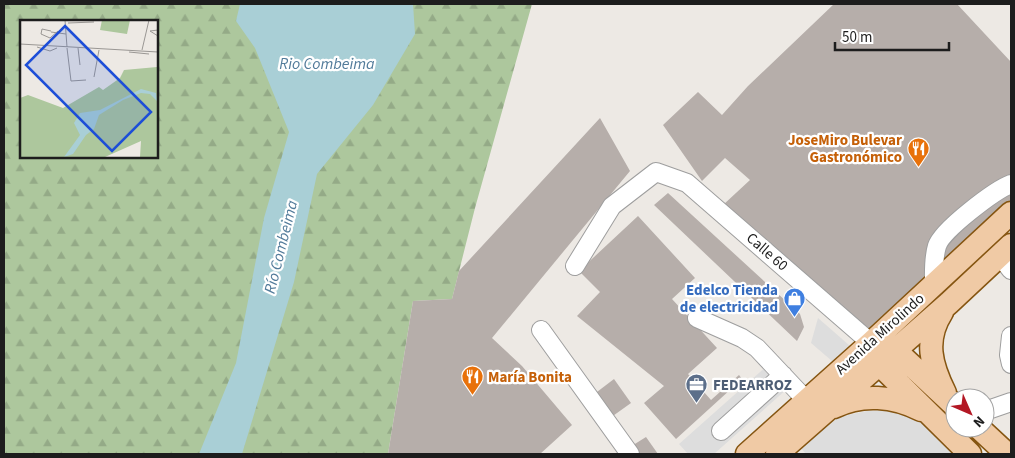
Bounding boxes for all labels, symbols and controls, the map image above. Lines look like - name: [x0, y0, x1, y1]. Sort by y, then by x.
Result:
- inset map: [20, 20, 158, 158]
- scale bar: [835, 20, 949, 52]
- text: 50 m: [842, 27, 872, 48]
- water label: Rio Combeima: [279, 53, 375, 75]
- place label: JoseMiro Bulevar Gastronómico: [788, 130, 902, 168]
- restaurant icon: JoseMiro Bulevar Gastronómico: [906, 137, 930, 168]
- water label: Río Combeima: [259, 198, 303, 296]
- street label: Calle 60: [742, 228, 792, 276]
- place label: Edelco Tienda de electricidad: [680, 280, 778, 318]
- shop icon: Edelco Tienda de electricidad: [782, 287, 806, 318]
- street label: Avenida Mirolindo: [831, 288, 929, 380]
- restaurant icon: María Bonita: [460, 365, 484, 396]
- place label: María Bonita: [488, 367, 572, 388]
- office icon: FEDEARROZ: [685, 373, 709, 404]
- place label: FEDEARROZ: [713, 375, 792, 396]
- north arrow: [945, 388, 995, 438]
- text: N: [968, 411, 989, 432]

